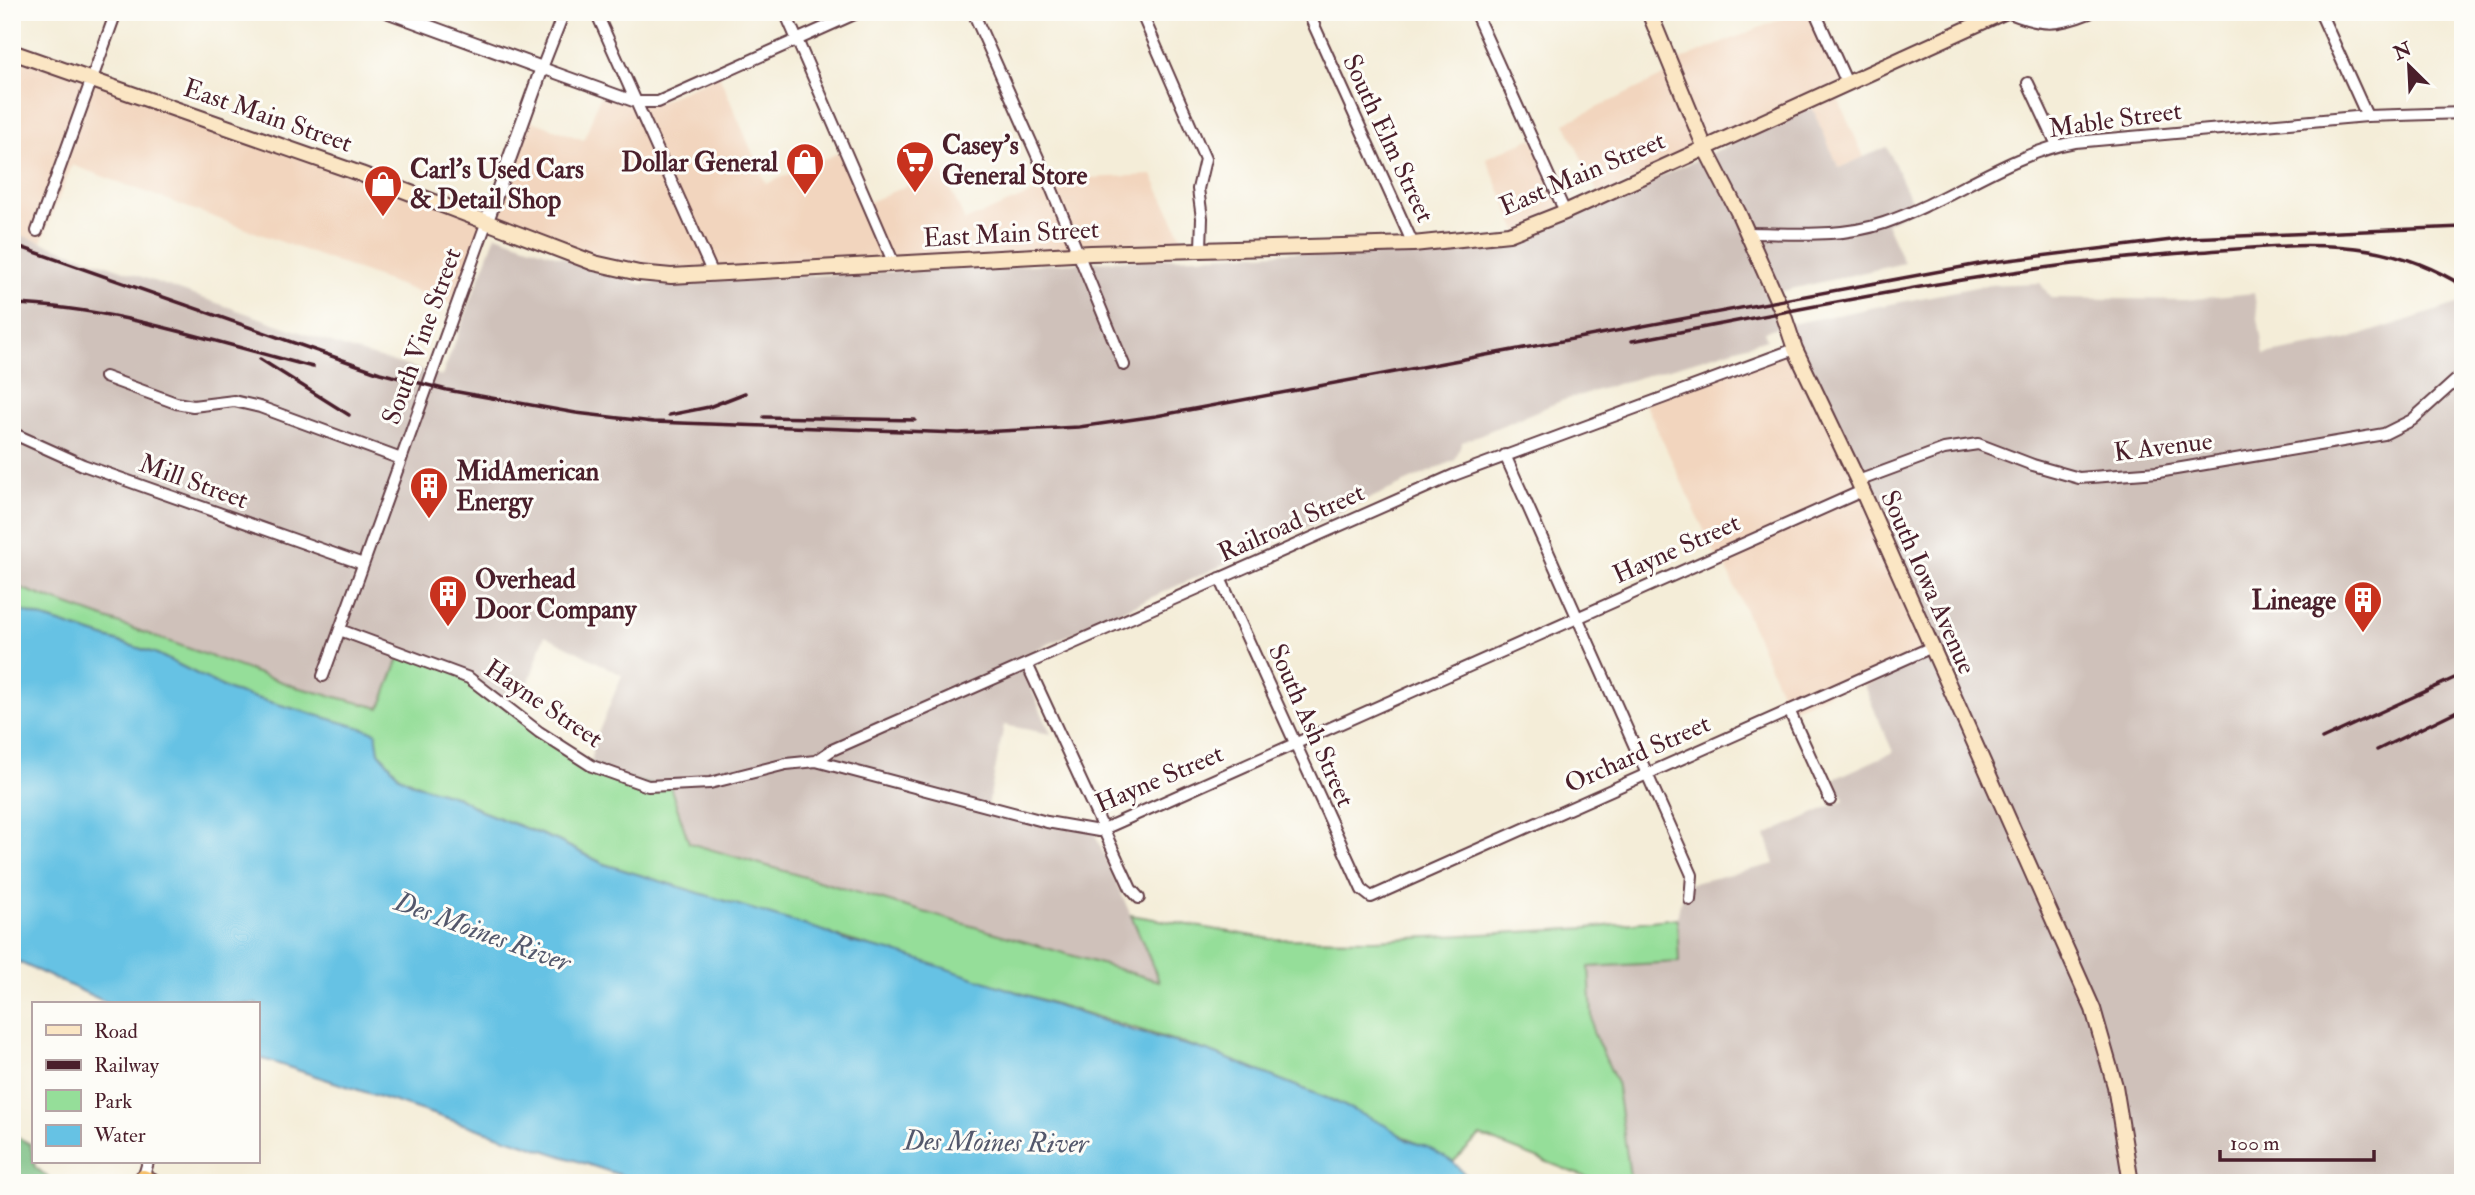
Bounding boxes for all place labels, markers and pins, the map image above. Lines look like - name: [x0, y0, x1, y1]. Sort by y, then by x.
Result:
- place label: Casey's General Store: [942, 130, 1087, 192]
- supermarket icon: Casey's General Store: [894, 139, 936, 194]
- shop icon: Dollar General: [784, 141, 826, 196]
- place label: Dollar General: [621, 147, 778, 179]
- place label: Carl's Used Cars & Detail Shop: [410, 154, 584, 217]
- shop icon: Carl's Used Cars & Detail Shop: [362, 163, 404, 218]
- place label: MidAmerican Energy: [455, 456, 600, 519]
- building icon: MidAmerican Energy: [408, 465, 450, 520]
- place label: Overhead Door Company: [475, 564, 638, 627]
- building icon: Overhead Door Company: [427, 573, 469, 628]
- building icon: Lineage: [2342, 579, 2384, 634]
- place label: Lineage: [2252, 585, 2336, 618]

